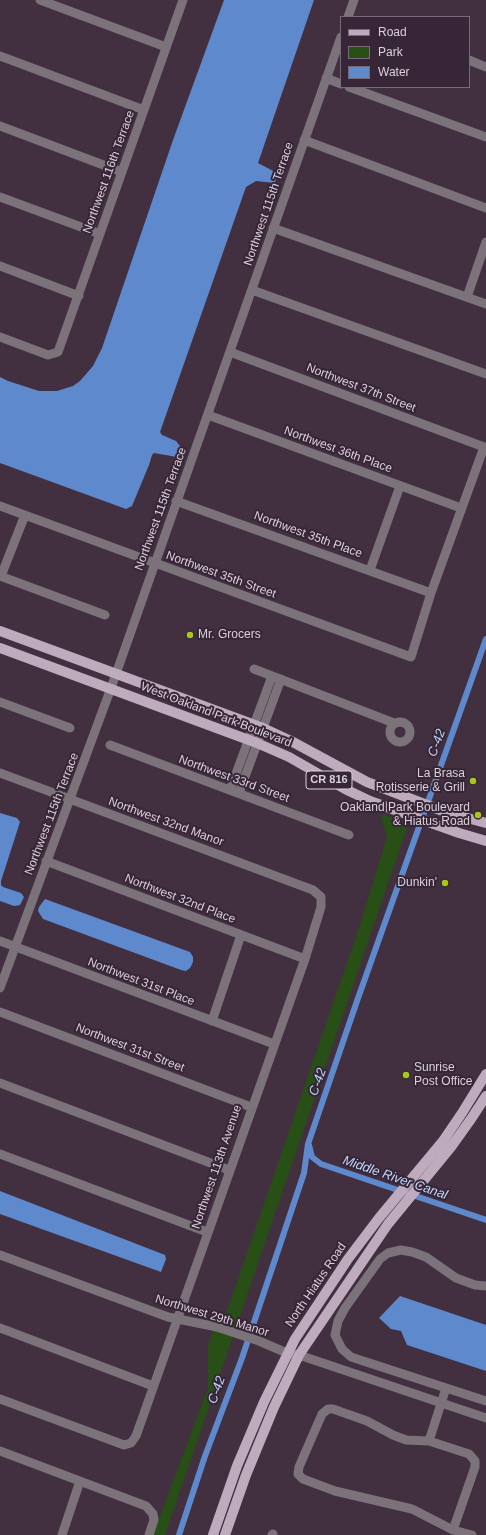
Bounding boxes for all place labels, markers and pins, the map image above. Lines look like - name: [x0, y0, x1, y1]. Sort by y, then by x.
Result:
- place label: Mr. Grocers: [198, 628, 261, 642]
- marker: Mr. Grocers: [185, 630, 195, 640]
- place label: La Brasa Rotisserie & Grill: [376, 767, 465, 795]
- marker: La Brasa Rotisserie & Grill: [468, 776, 478, 786]
- place label: Oakland Park Boulevard & Hiatus Road: [340, 801, 470, 829]
- marker: Oakland Park Boulevard & Hiatus Road: [473, 810, 483, 820]
- place label: Dunkin': [397, 876, 437, 890]
- marker: Dunkin': [440, 878, 450, 888]
- place label: Sunrise Post Office: [414, 1061, 472, 1089]
- marker: Sunrise Post Office: [401, 1070, 411, 1080]

